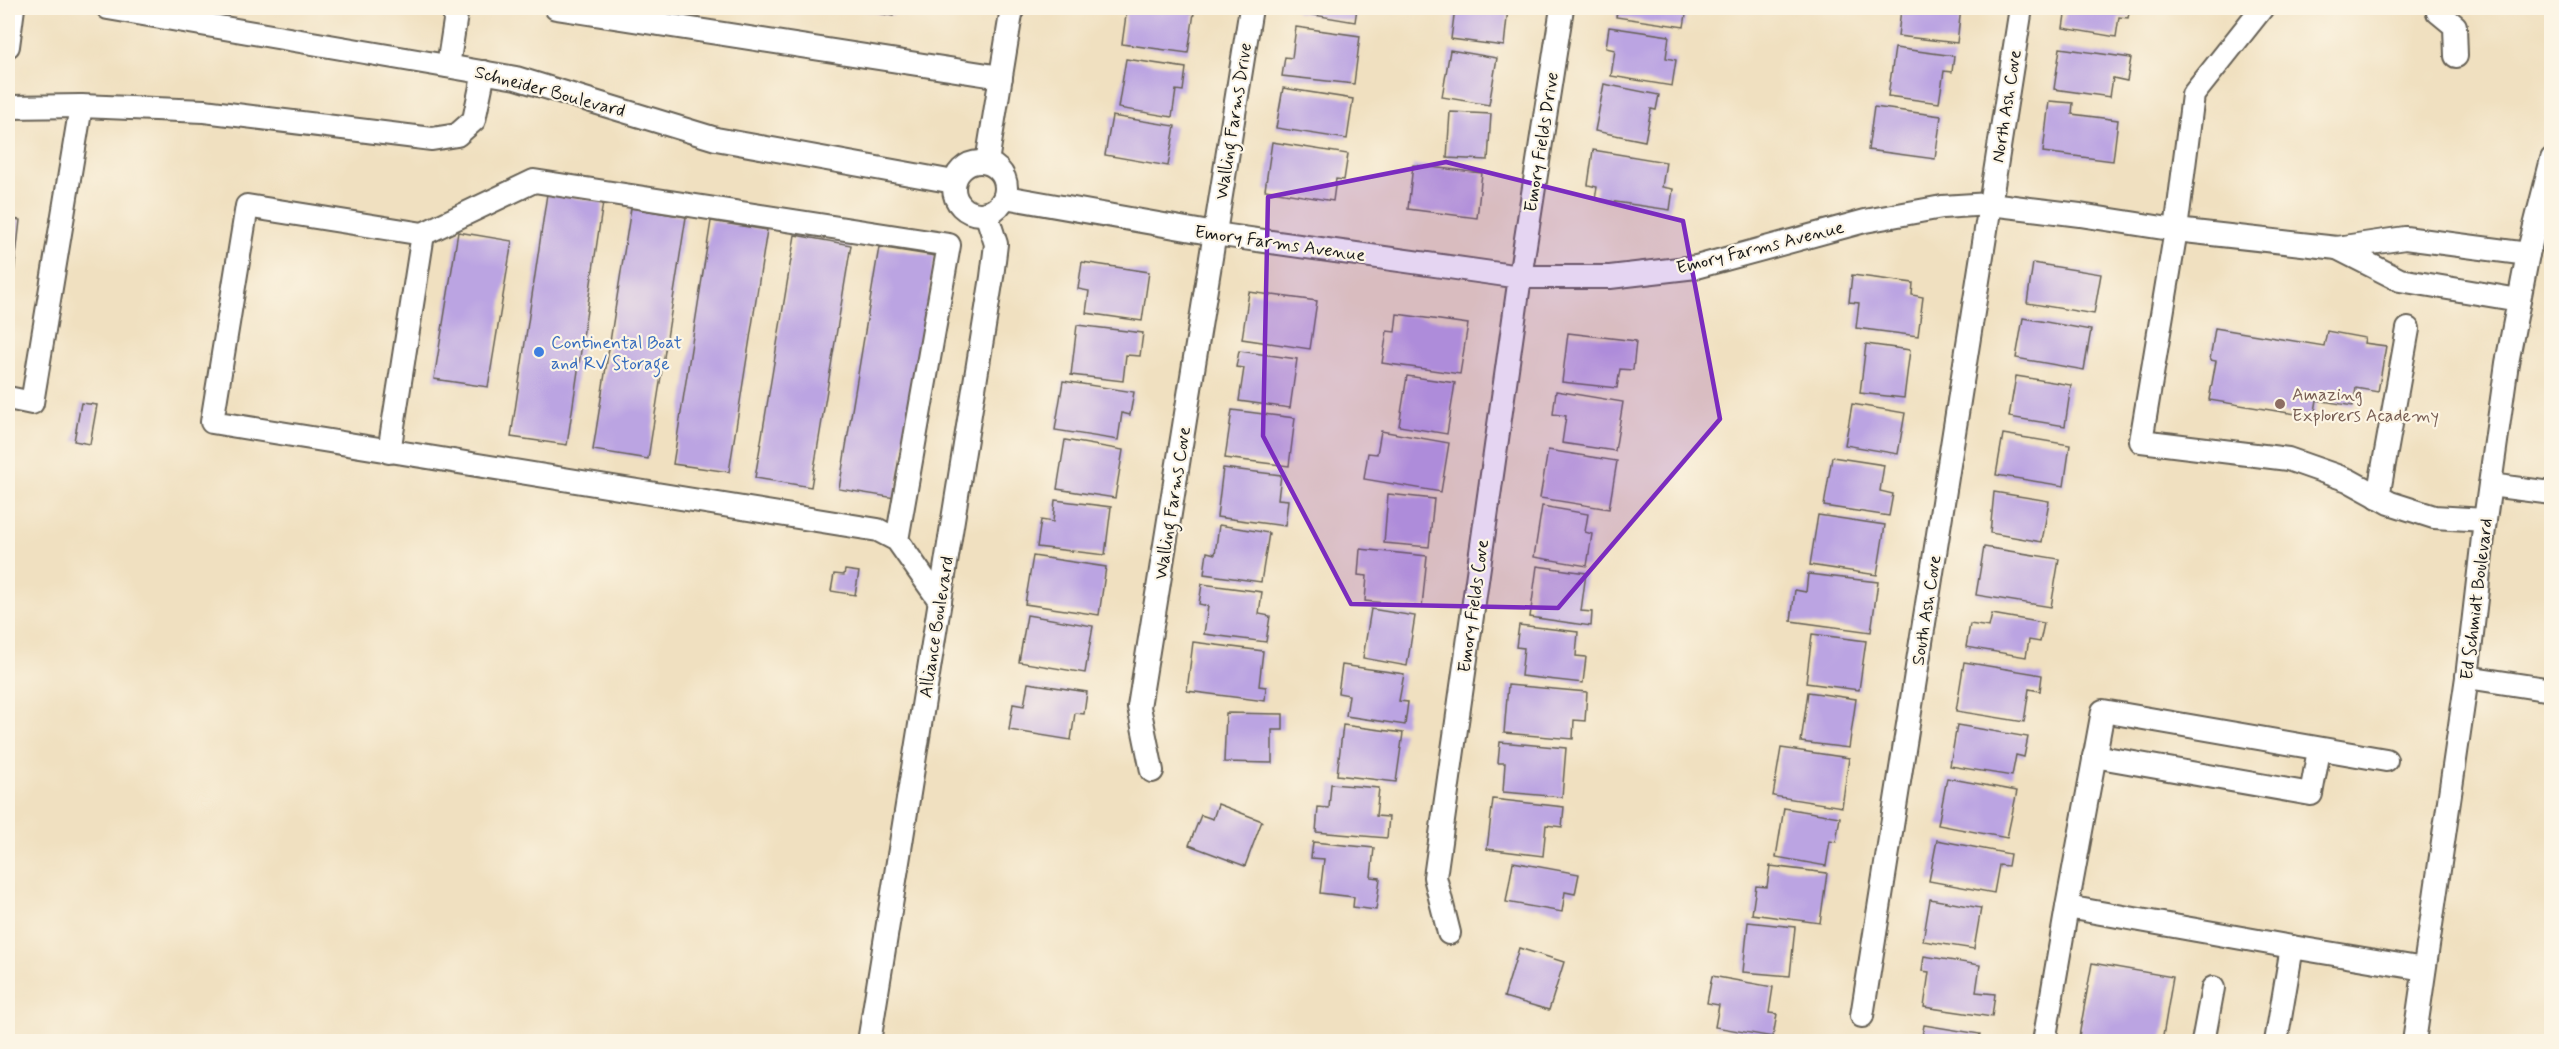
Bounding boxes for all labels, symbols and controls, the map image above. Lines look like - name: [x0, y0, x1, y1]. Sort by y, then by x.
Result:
- street label: Walling Farms Drive: [1210, 41, 1260, 202]
- street label: North Ash Cove: [1986, 48, 2028, 164]
- street label: Schneider Boulevard: [472, 60, 628, 124]
- street label: Emory Fields Drive: [1519, 70, 1565, 214]
- street label: Emory Farms Avenue: [1674, 215, 1847, 280]
- street label: Emory Farms Avenue: [1193, 220, 1367, 268]
- place label: Continental Boat and RV Storage: [551, 331, 682, 378]
- marker: Continental Boat and RV Storage: [532, 345, 546, 359]
- place label: Amazing Explorers Academy: [2292, 383, 2439, 428]
- marker: Amazing Explorers Academy: [2273, 397, 2287, 411]
- street label: Walling Farms Cove: [1149, 425, 1199, 582]
- street label: Ed Schmidt Boulevard: [2455, 517, 2499, 681]
- street label: Emory Fields Cove: [1453, 538, 1495, 674]
- street label: South Ash Cove: [1906, 553, 1948, 667]
- street label: Alliance Boulevard: [914, 555, 960, 699]

